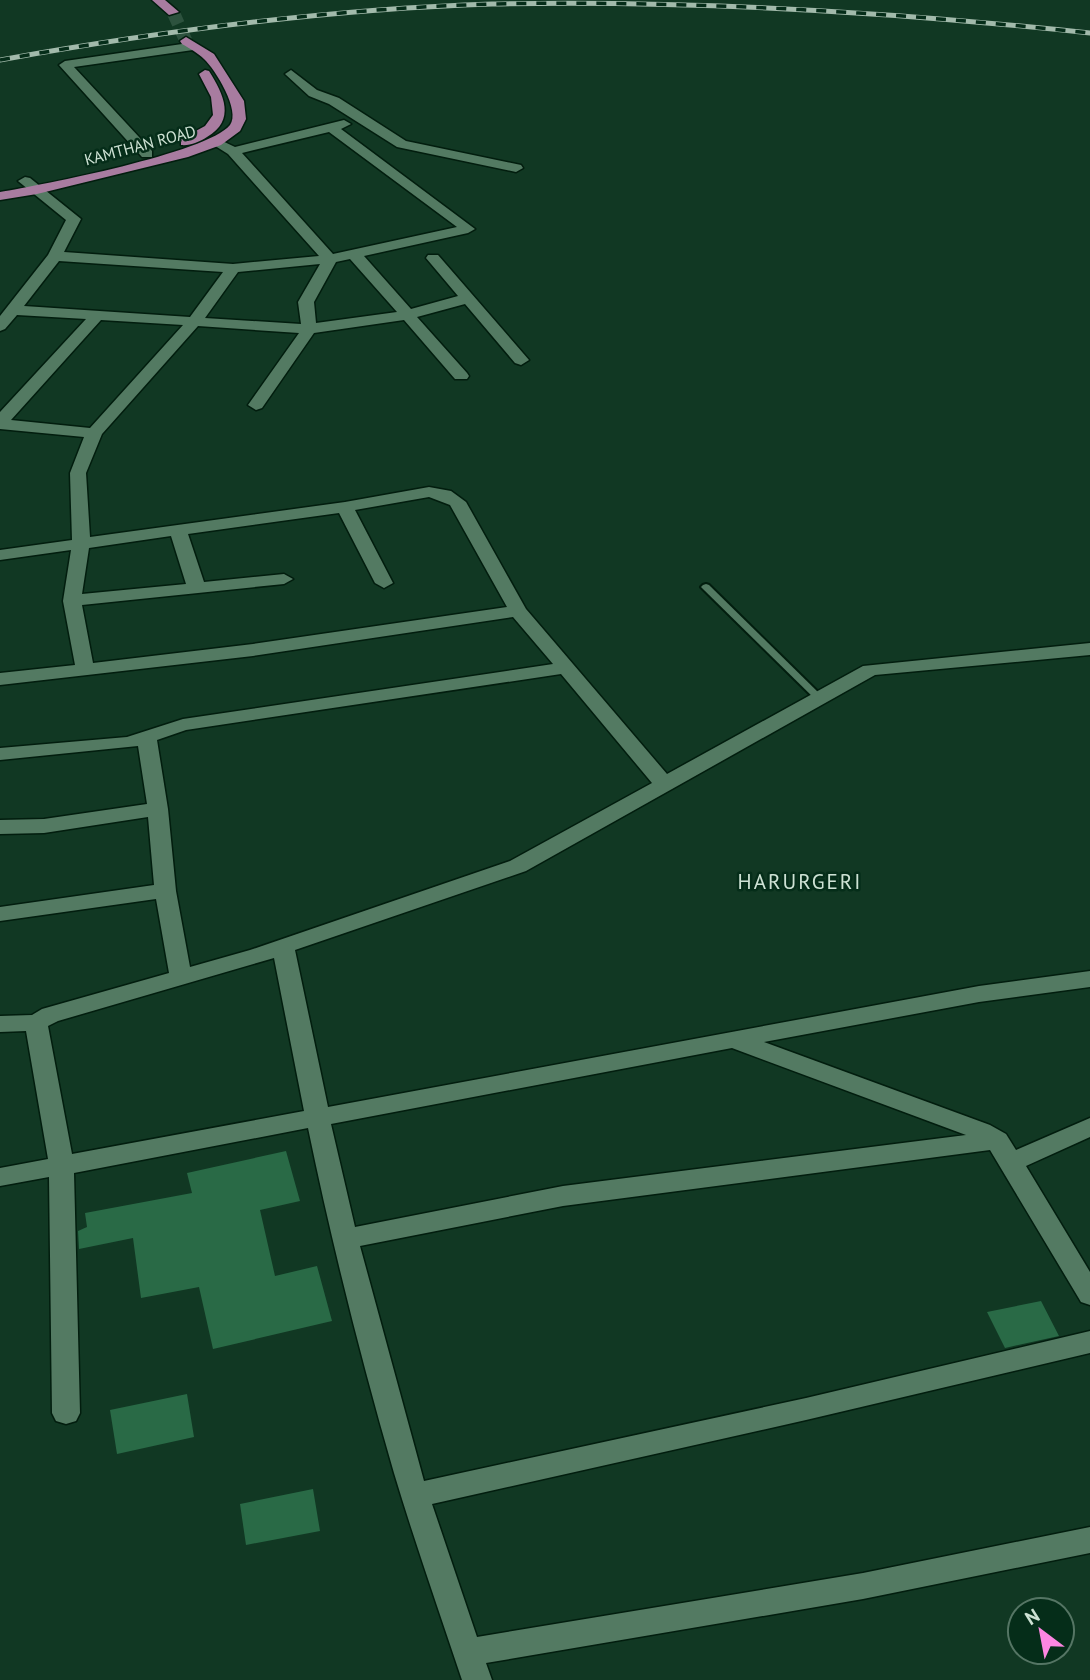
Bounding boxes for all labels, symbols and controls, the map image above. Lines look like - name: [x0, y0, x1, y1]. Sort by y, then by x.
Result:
- street label: KAMTHAN ROAD: [82, 121, 198, 169]
- district label: HARURGERI: [738, 868, 862, 895]
- north arrow: [1006, 1596, 1076, 1666]
- text: N: [1020, 1603, 1044, 1630]

